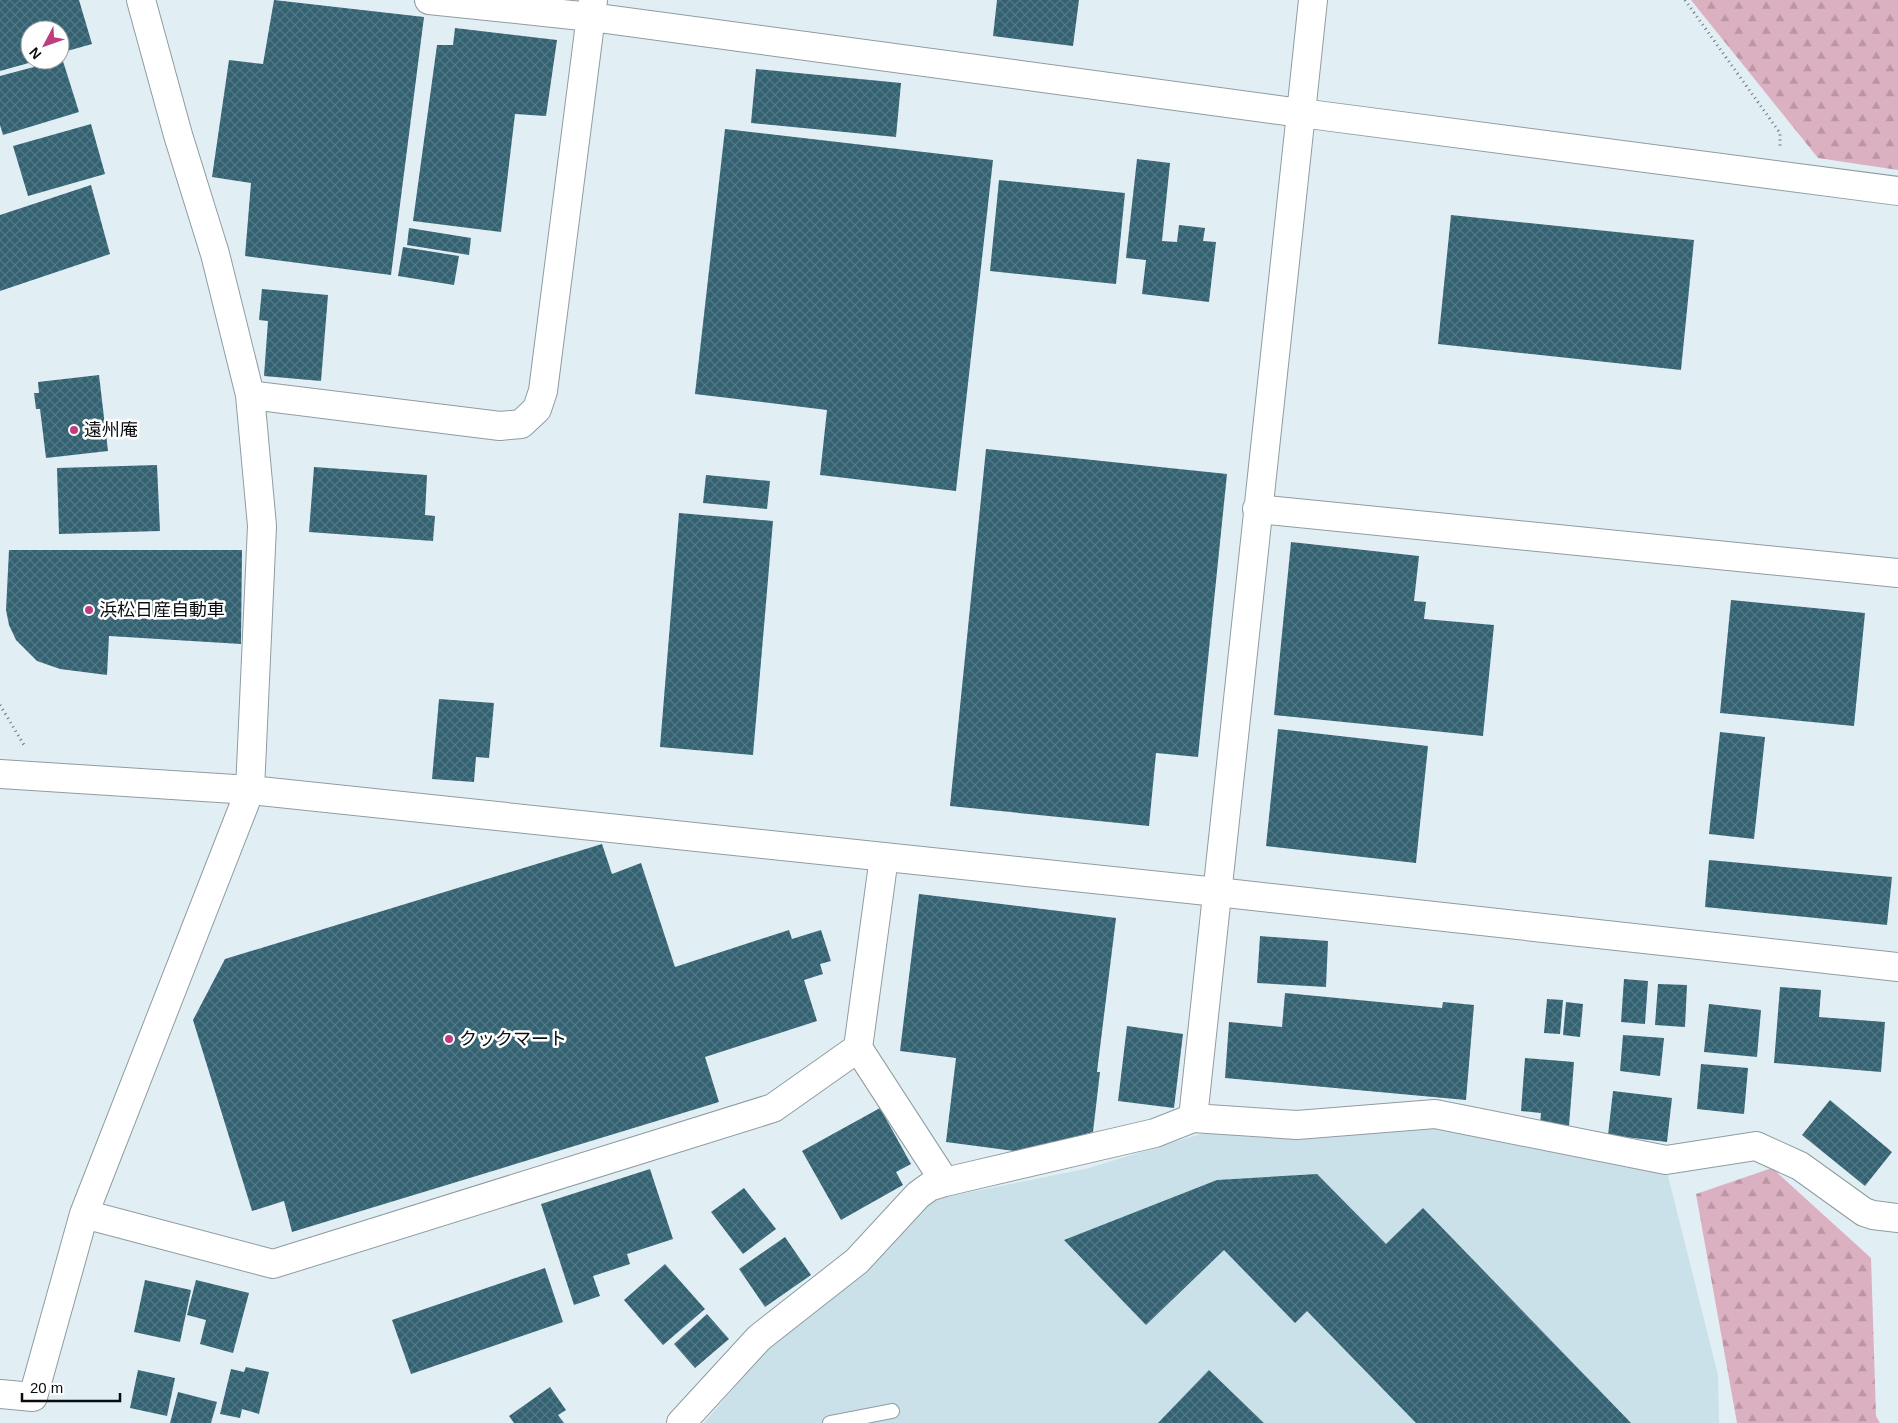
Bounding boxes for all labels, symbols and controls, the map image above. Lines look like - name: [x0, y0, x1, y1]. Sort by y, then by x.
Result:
- north arrow: [20, 20, 70, 70]
- text: N: [26, 44, 45, 63]
- place label: 遠州庵: [84, 420, 138, 440]
- marker: 遠州庵: [68, 424, 80, 436]
- place label: 浜松日産自動車: [99, 600, 225, 620]
- marker: 浜松日産自動車: [83, 604, 95, 616]
- place label: クックマート: [459, 1029, 567, 1049]
- marker: クックマート: [443, 1033, 455, 1045]
- scale bar: [22, 1370, 120, 1402]
- text: 20 m: [30, 1379, 63, 1396]

